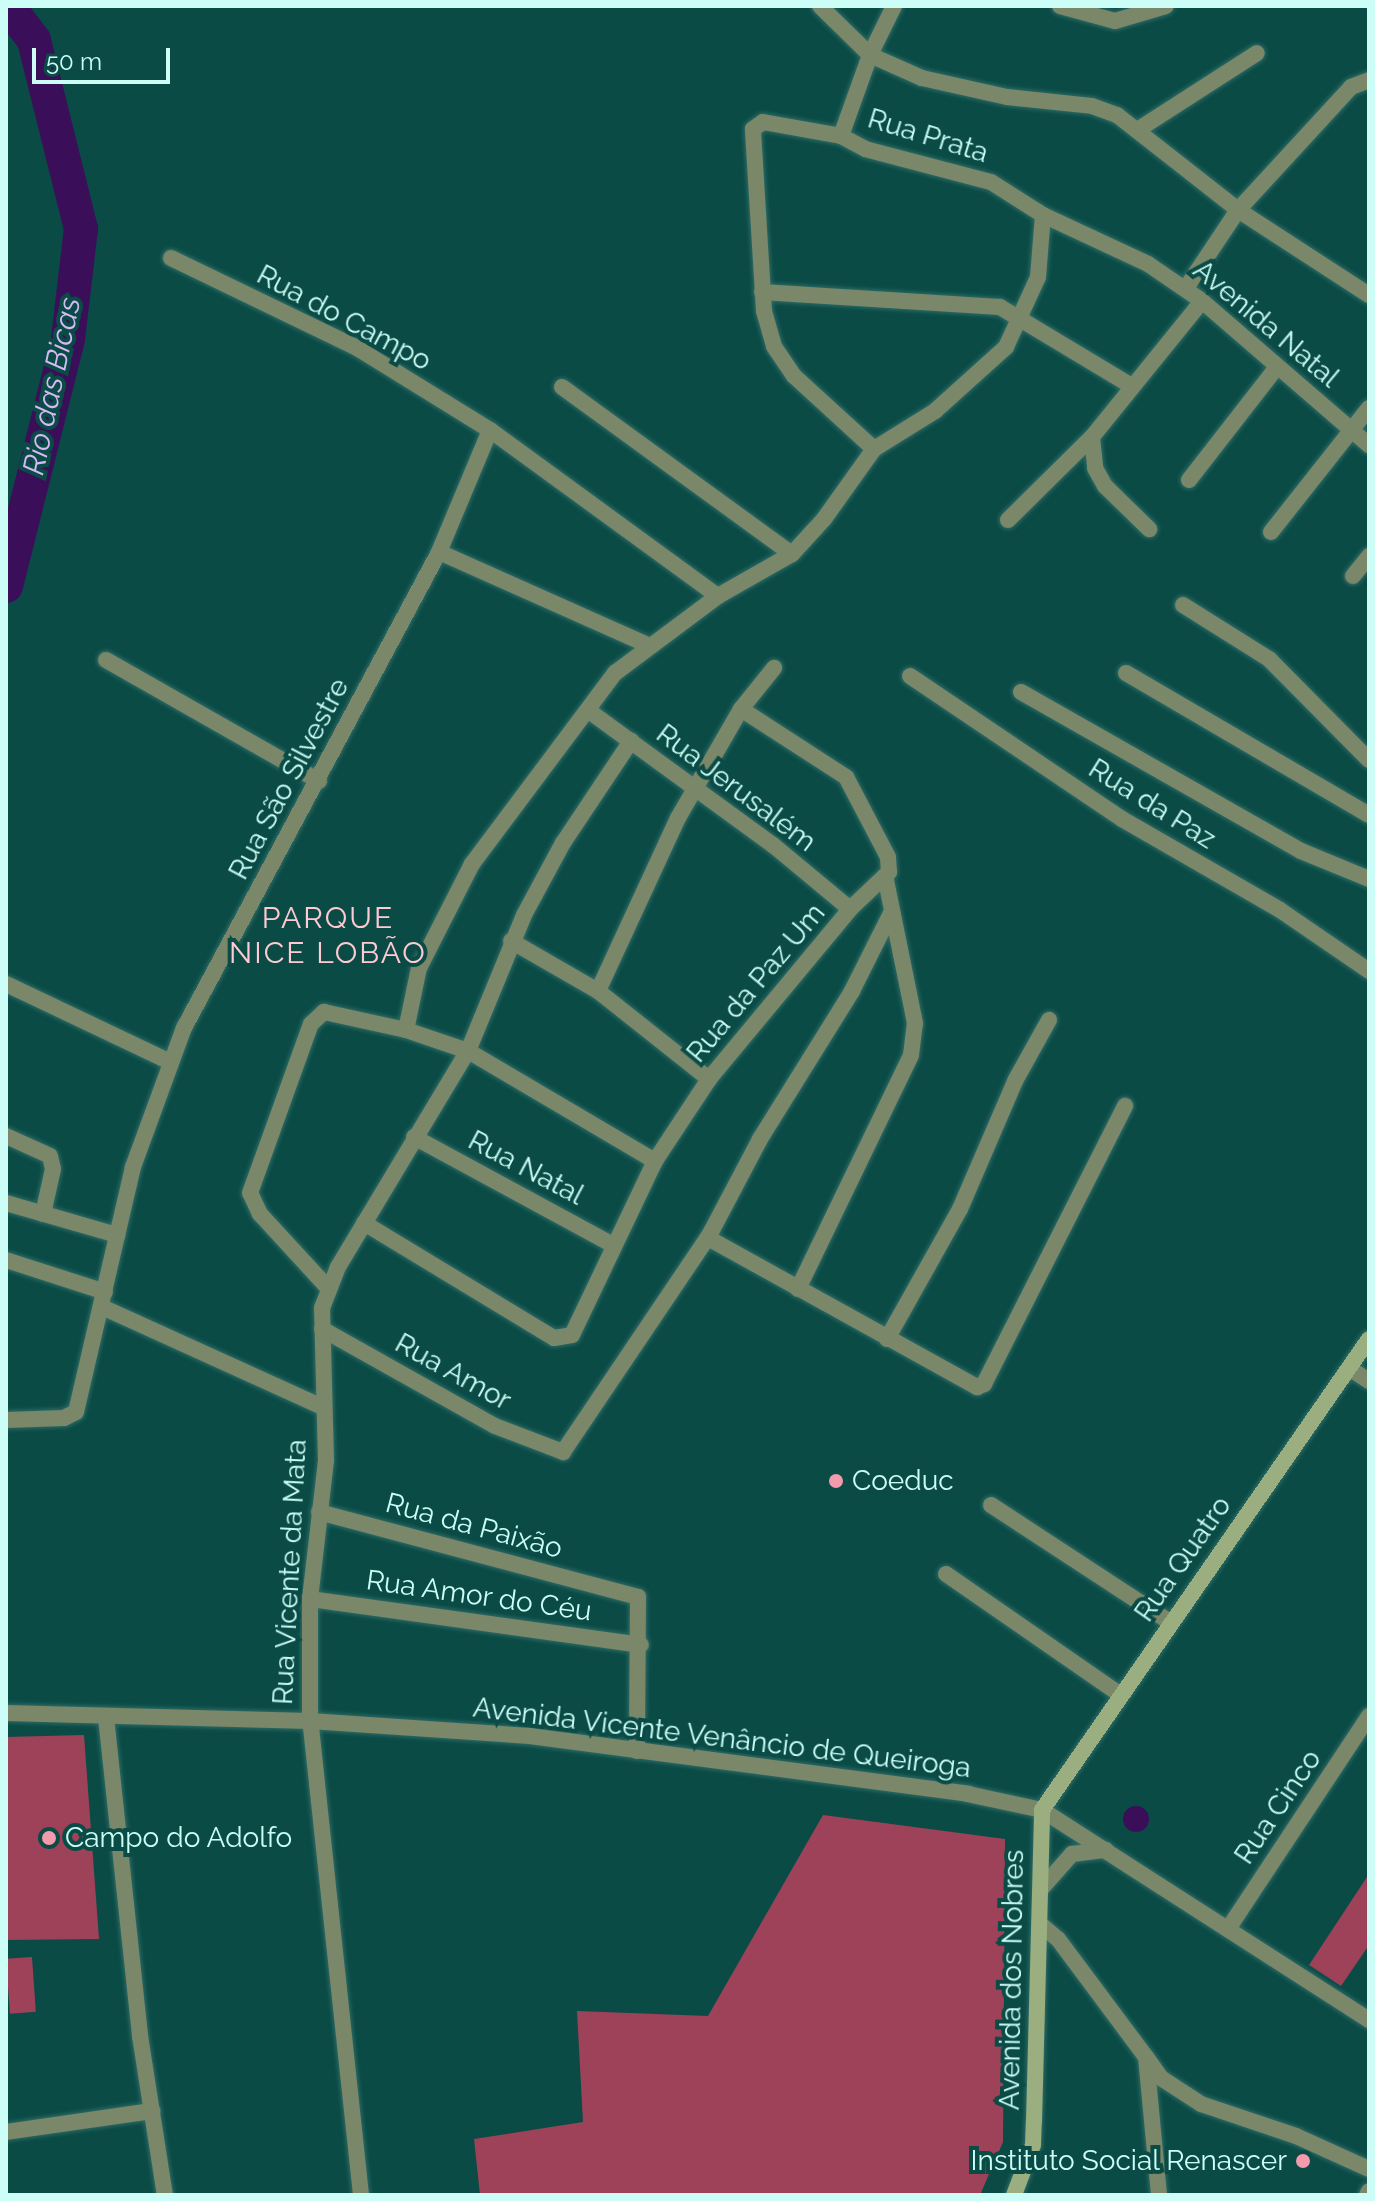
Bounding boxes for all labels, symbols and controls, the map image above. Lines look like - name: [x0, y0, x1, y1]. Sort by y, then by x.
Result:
- scale bar: [36, 32, 174, 82]
- text: 50 m: [46, 47, 102, 76]
- street label: Rua Prata: [864, 102, 992, 170]
- street label: Avenida Natal: [1186, 253, 1346, 395]
- street label: Rua do Campo: [251, 258, 437, 378]
- water label: Rio das Bicas: [16, 294, 88, 478]
- street label: Rua São Silvestre: [222, 673, 356, 885]
- street label: Rua Jerusalém: [649, 717, 823, 859]
- street label: Rua da Paz: [1082, 752, 1222, 856]
- street label: Rua da Paz Um: [680, 897, 832, 1069]
- district label: PARQUE NICE LOBÃO: [229, 900, 427, 970]
- street label: Rua Natal: [462, 1124, 590, 1212]
- street label: Rua Amor: [389, 1326, 517, 1418]
- street label: Rua Vicente da Mata: [266, 1438, 314, 1706]
- place label: Coeduc: [852, 1464, 954, 1498]
- marker: Coeduc: [827, 1472, 845, 1490]
- street label: Rua da Paixão: [382, 1486, 566, 1566]
- street label: Rua Quatro: [1128, 1490, 1238, 1628]
- street label: Rua Amor do Céu: [363, 1563, 595, 1629]
- street label: Avenida Vicente Venâncio de Queiroga: [470, 1691, 974, 1785]
- street label: Rua Cinco: [1228, 1743, 1328, 1871]
- place label: Campo do Adolfo: [65, 1821, 293, 1855]
- marker: Campo do Adolfo: [40, 1829, 58, 1847]
- street label: Avenida dos Nobres: [993, 1849, 1031, 2111]
- place label: Instituto Social Renascer: [970, 2144, 1287, 2178]
- marker: Instituto Social Renascer: [1294, 2152, 1312, 2170]

